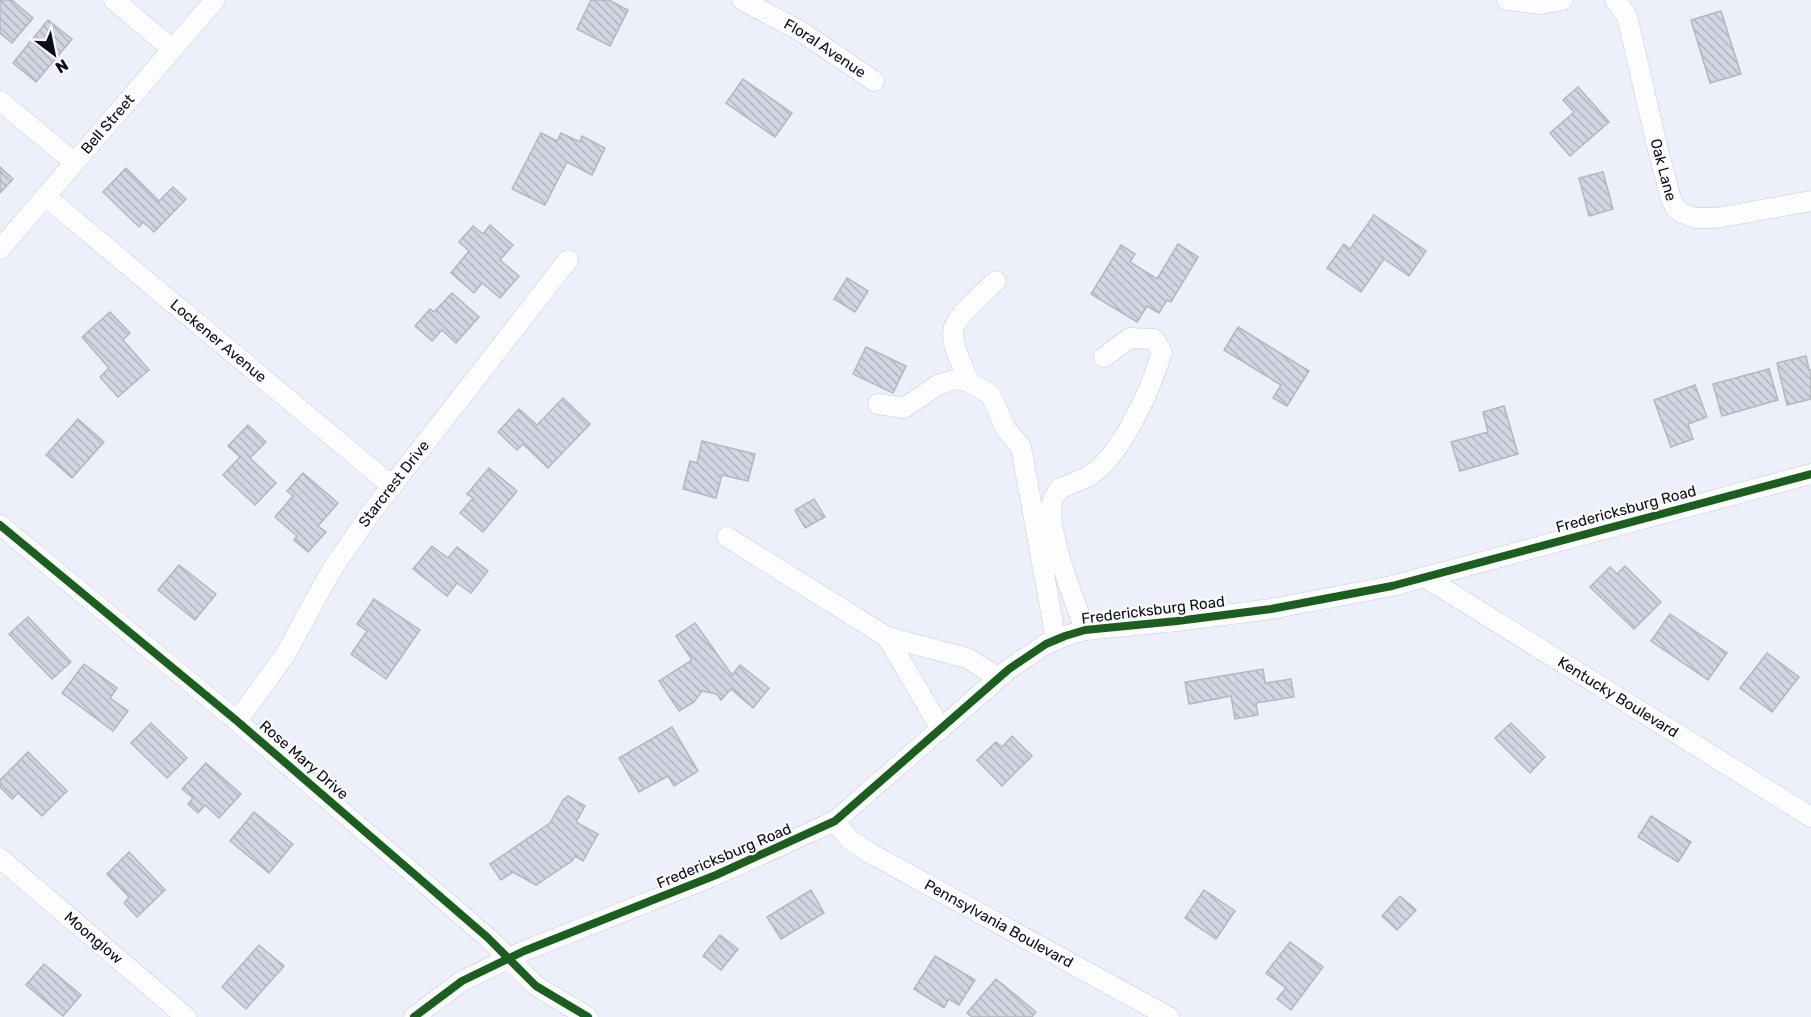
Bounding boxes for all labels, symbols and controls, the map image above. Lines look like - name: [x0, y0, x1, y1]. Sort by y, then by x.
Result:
- street label: Floral Avenue: [781, 15, 869, 82]
- north arrow: [24, 24, 84, 84]
- text: N: [52, 55, 72, 77]
- street label: Bell Street: [77, 91, 139, 158]
- street label: Oak Lane: [1647, 137, 1680, 203]
- street label: Lockener Avenue: [167, 296, 270, 386]
- street label: Starcrest Drive: [355, 437, 433, 530]
- street label: Fredericksburg Road: [1554, 482, 1698, 536]
- street label: Fredericksburg Road: [1080, 592, 1226, 628]
- street label: Kentucky Boulevard: [1554, 653, 1682, 741]
- street label: Rose Mary Drive: [256, 717, 352, 803]
- street label: Fredericksburg Road: [654, 820, 794, 892]
- street label: Pennsylvania Boulevard: [921, 876, 1076, 972]
- street label: Moonglow: [61, 908, 126, 968]

